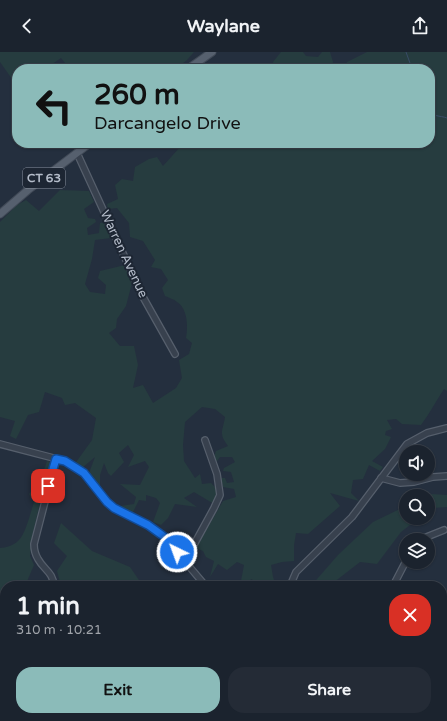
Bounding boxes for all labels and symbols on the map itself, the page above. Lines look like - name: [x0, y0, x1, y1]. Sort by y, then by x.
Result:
- road number: CT 63: [23, 168, 65, 188]
- street label: Warren Avenue: [97, 208, 151, 300]
- pin: [31, 469, 65, 503]
- position arrow: [156, 531, 198, 573]

